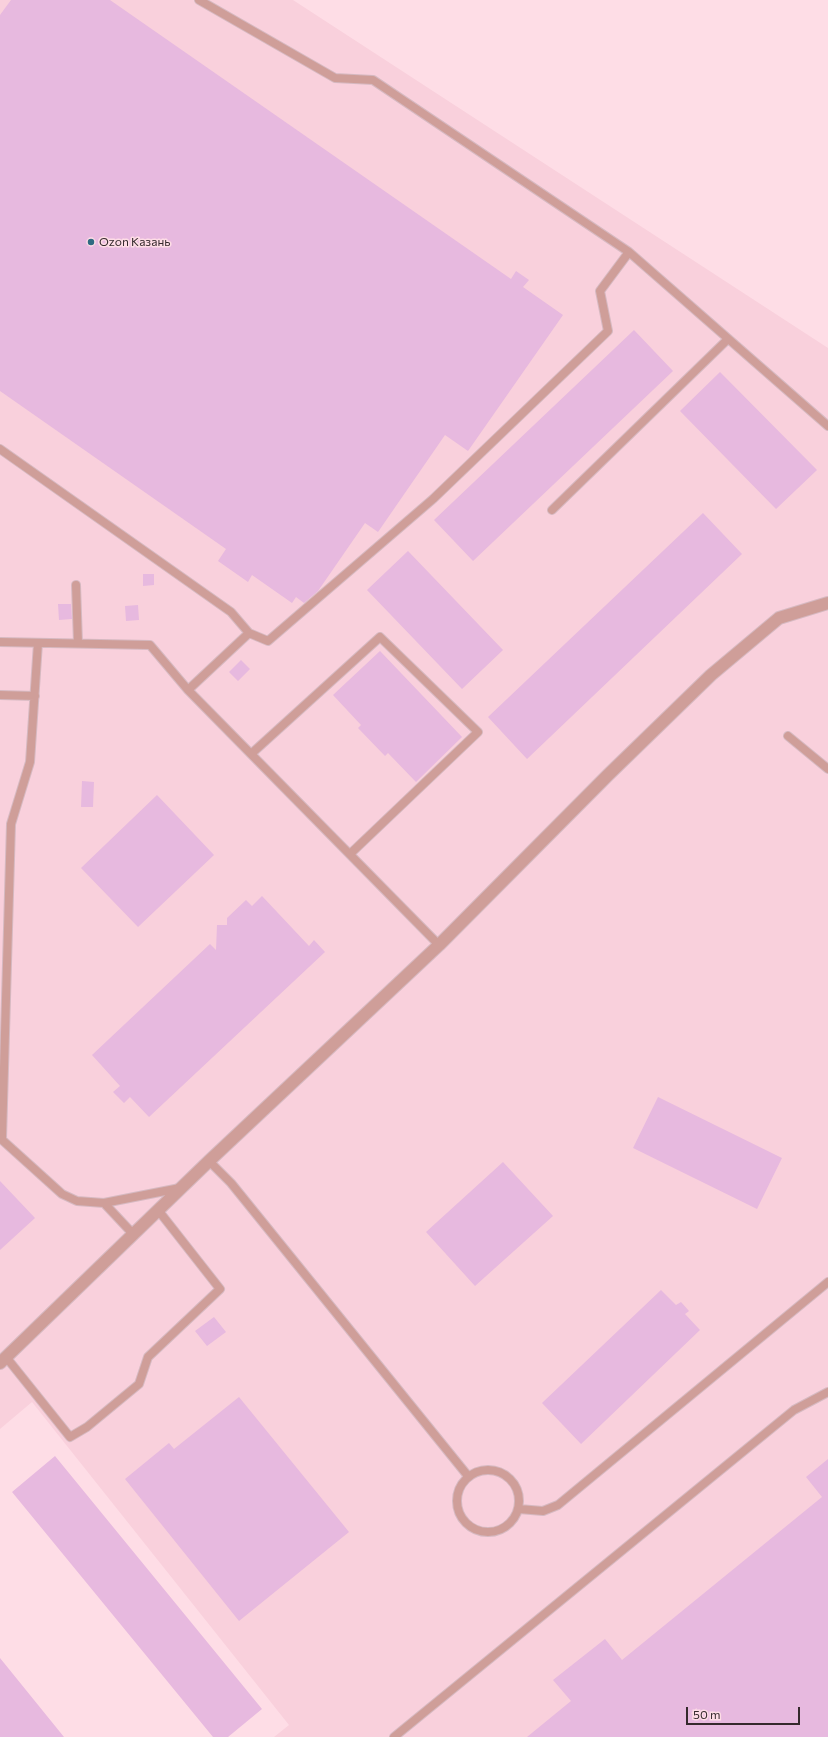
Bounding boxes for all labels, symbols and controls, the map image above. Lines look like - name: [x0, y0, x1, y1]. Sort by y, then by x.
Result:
- place label: Ozon Казань: [99, 235, 170, 249]
- marker: Ozon Казань: [86, 237, 96, 247]
- scale bar: [688, 1699, 802, 1725]
- text: 50 m: [693, 1707, 721, 1721]

